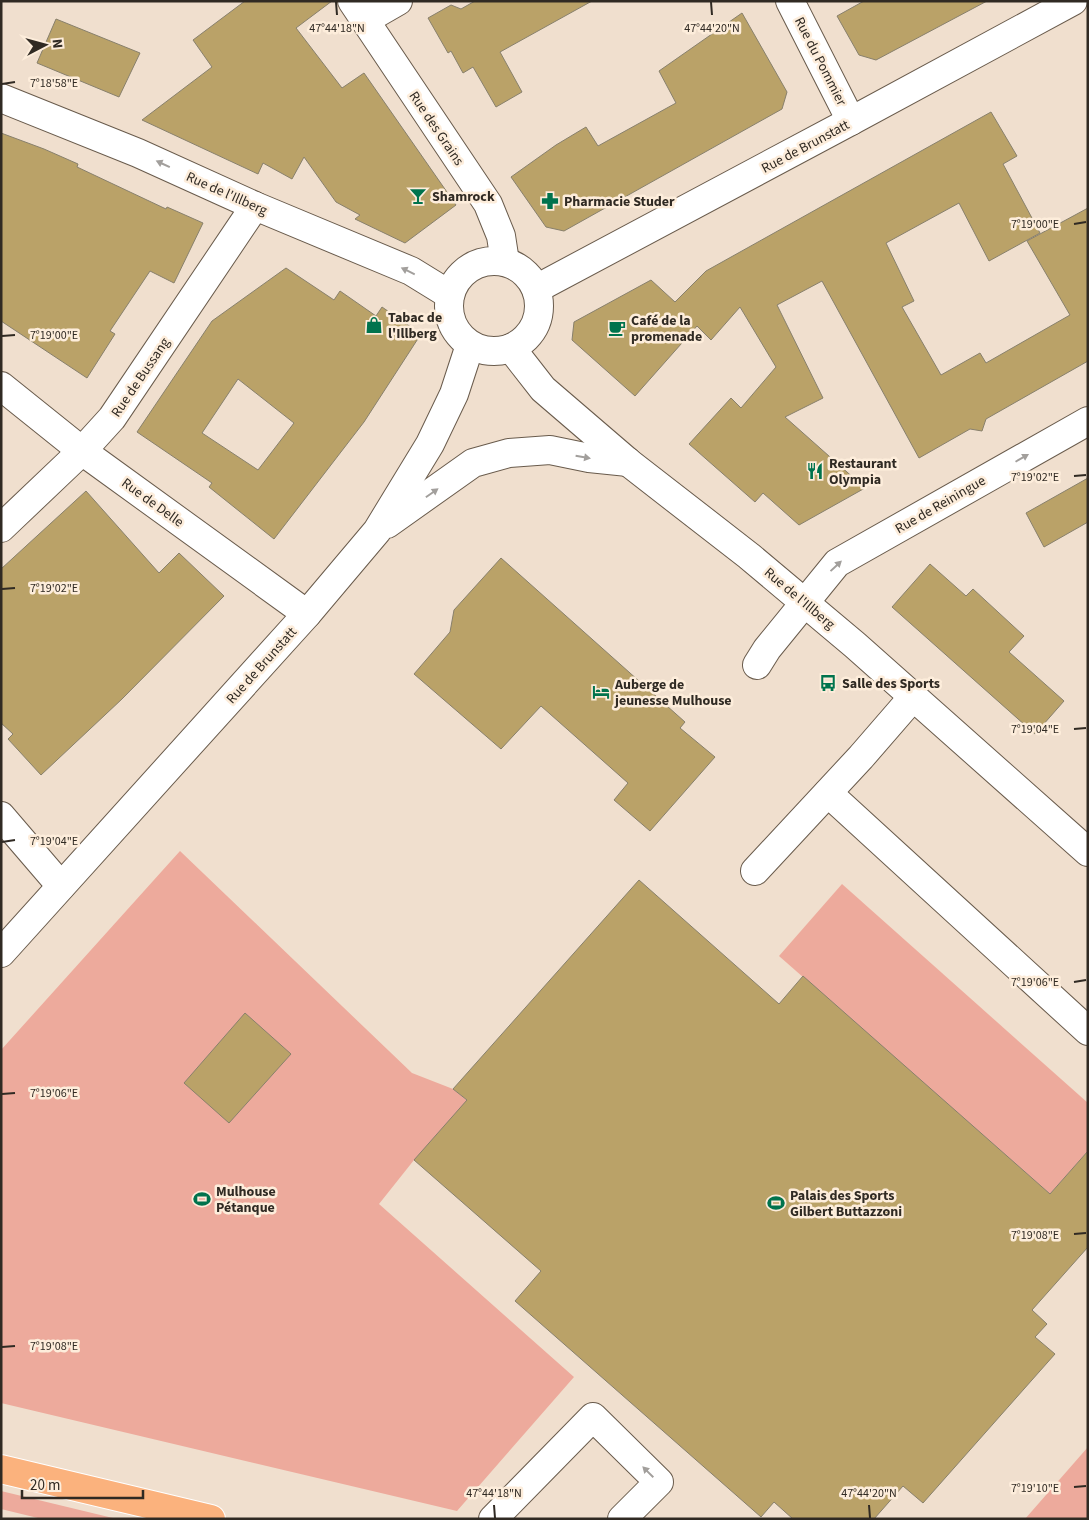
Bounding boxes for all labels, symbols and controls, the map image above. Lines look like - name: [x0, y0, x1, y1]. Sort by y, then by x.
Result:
- street label: Rue du Pommier: [789, 14, 851, 109]
- north arrow: [20, 20, 70, 70]
- text: 47°44'18"N: [309, 20, 365, 37]
- text: 47°44'20"N: [684, 20, 740, 37]
- text: N: [47, 38, 67, 49]
- text: 7°18'58"E: [30, 75, 78, 92]
- street label: Rue des Grains: [404, 87, 469, 170]
- street label: Rue de Brunstatt: [758, 115, 853, 179]
- one-way arrow: [156, 160, 170, 168]
- street label: Rue de l'Illberg: [183, 167, 270, 221]
- bar icon: Shamrock: [408, 186, 428, 206]
- place label: Shamrock: [432, 187, 495, 207]
- pharmacy icon: Pharmacie Studer: [540, 191, 560, 211]
- place label: Pharmacie Studer: [564, 192, 675, 212]
- text: 7°19'00"E: [1011, 216, 1059, 233]
- one-way arrow: [401, 266, 415, 274]
- place label: Tabac de l'Illberg: [388, 308, 442, 344]
- place label: Café de la promenade: [631, 311, 702, 347]
- shop icon: Tabac de l'Illberg: [364, 315, 384, 335]
- cafe icon: Café de la promenade: [607, 318, 627, 338]
- text: 7°19'00"E: [30, 327, 78, 344]
- street label: Rue de Bussang: [107, 334, 175, 421]
- one-way arrow: [575, 453, 591, 461]
- place label: Restaurant Olympia: [829, 454, 898, 490]
- one-way arrow: [1014, 454, 1029, 462]
- restaurant icon: Restaurant Olympia: [805, 461, 825, 481]
- text: 7°19'02"E: [1011, 469, 1059, 486]
- street label: Rue de Reiningue: [892, 471, 989, 539]
- street label: Rue de Delle: [117, 473, 188, 532]
- one-way arrow: [425, 488, 438, 498]
- one-way arrow: [830, 560, 842, 571]
- street label: Rue de l'Illberg: [760, 563, 839, 634]
- text: 7°19'02"E: [30, 580, 78, 597]
- street label: Rue de Brunstatt: [222, 623, 302, 709]
- bus stop icon: Salle des Sports: [818, 673, 838, 693]
- place label: Salle des Sports: [842, 674, 940, 694]
- place label: Auberge de jeunesse Mulhouse: [614, 675, 732, 711]
- hotel icon: Auberge de jeunesse Mulhouse: [591, 682, 611, 702]
- text: 7°19'04"E: [1011, 721, 1059, 738]
- text: 7°19'04"E: [30, 833, 78, 850]
- text: 7°19'06"E: [1011, 974, 1059, 991]
- text: 7°19'06"E: [30, 1085, 78, 1102]
- place label: Mulhouse Pétanque: [216, 1182, 276, 1218]
- place label: Palais des Sports Gilbert Buttazzoni: [790, 1186, 902, 1222]
- sports icon: Mulhouse Pétanque: [192, 1189, 212, 1209]
- sports icon: Palais des Sports Gilbert Buttazzoni: [766, 1193, 786, 1213]
- text: 7°19'08"E: [1011, 1227, 1059, 1244]
- text: 7°19'08"E: [30, 1338, 78, 1355]
- one-way arrow: [642, 1466, 654, 1478]
- scale bar: [22, 1468, 144, 1500]
- text: 20 m: [30, 1475, 60, 1496]
- text: 7°19'10"E: [1011, 1480, 1059, 1497]
- text: 47°44'18"N: [466, 1485, 522, 1502]
- text: 47°44'20"N: [841, 1485, 897, 1502]

